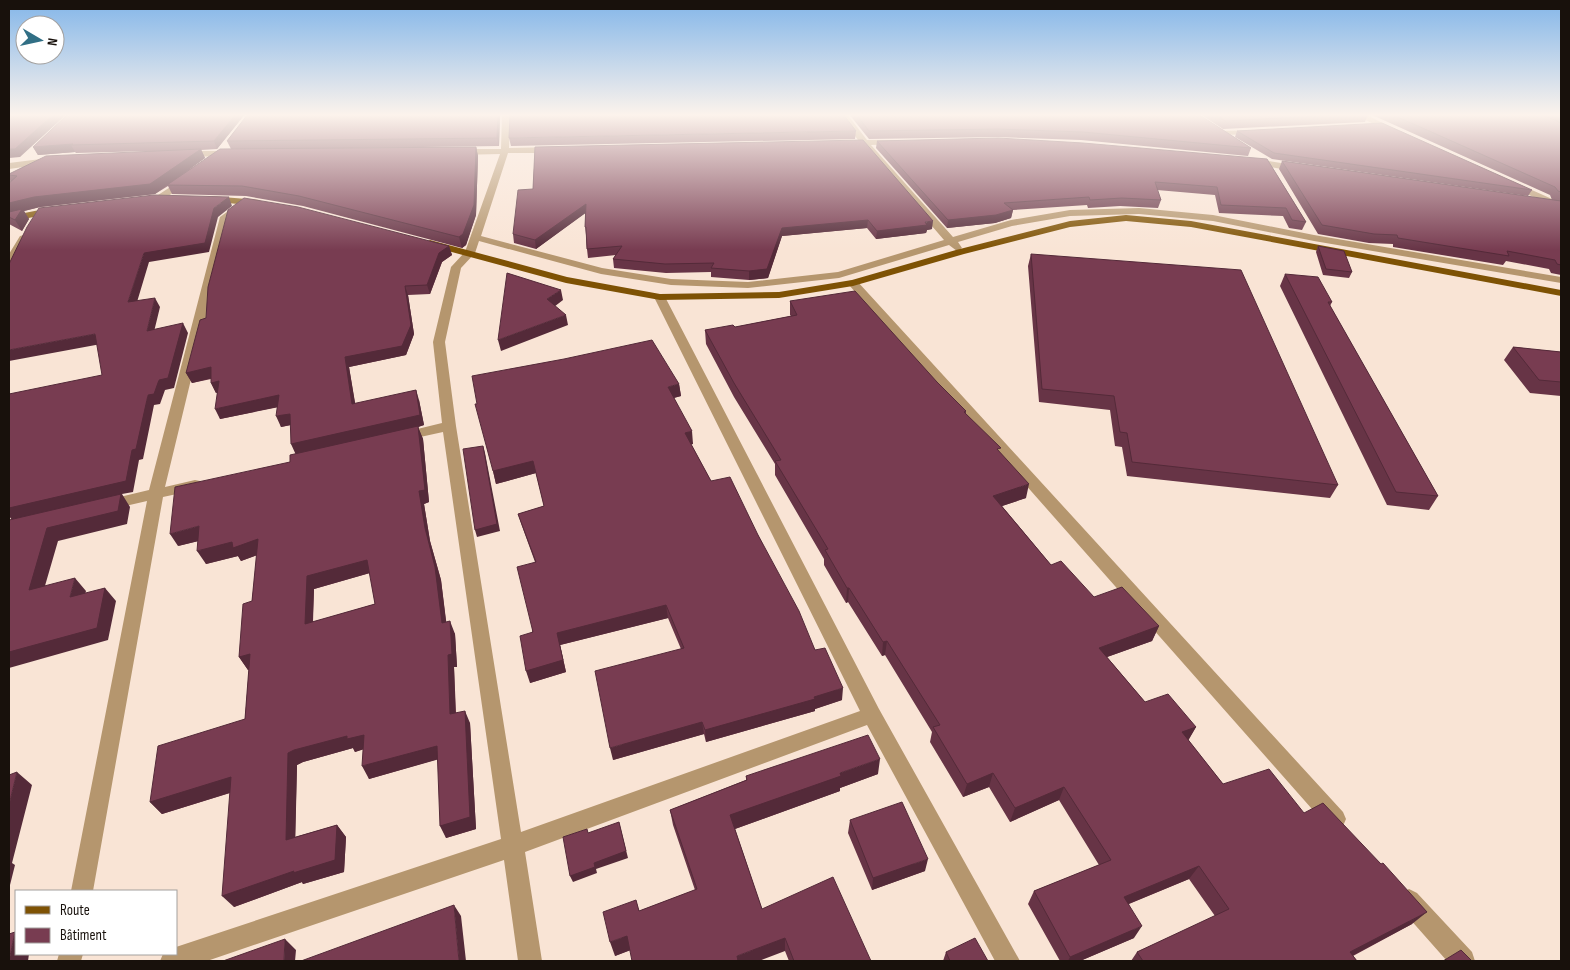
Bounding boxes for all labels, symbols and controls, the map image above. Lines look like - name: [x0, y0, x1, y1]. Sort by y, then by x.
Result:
- north arrow: [15, 15, 65, 65]
- text: N: [43, 37, 61, 47]
- legend: [15, 890, 178, 955]
- text: Route: [60, 901, 90, 920]
- text: Bâtiment: [60, 926, 107, 945]

